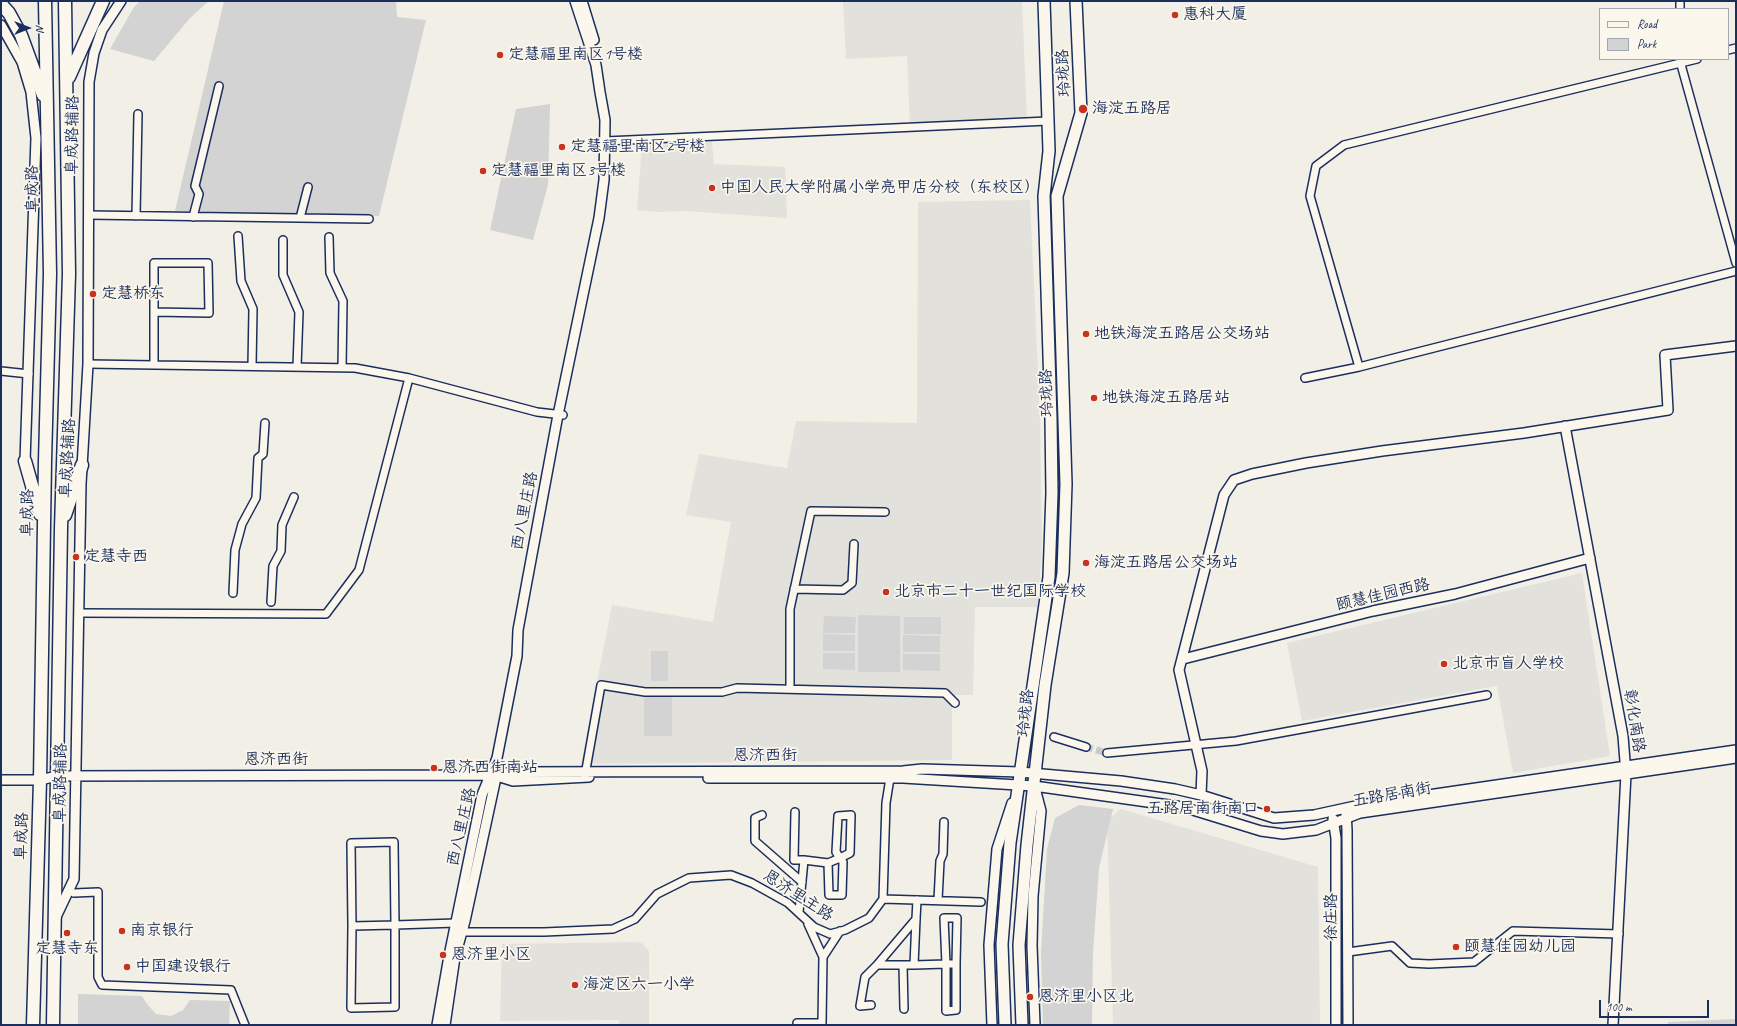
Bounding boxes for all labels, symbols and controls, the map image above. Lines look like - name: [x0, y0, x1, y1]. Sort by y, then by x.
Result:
- place label: 惠科大厦: [1183, 5, 1247, 25]
- north arrow: [8, 8, 48, 48]
- legend: [1599, 8, 1729, 60]
- marker: 惠科大厦: [1170, 10, 1180, 20]
- text: Road: [1637, 16, 1657, 32]
- text: N: [33, 25, 47, 31]
- text: Park: [1637, 36, 1656, 52]
- place label: 定慧福里南区1号楼: [508, 45, 643, 65]
- street label: 玲珑路: [1053, 49, 1075, 97]
- marker: 定慧福里南区1号楼: [495, 50, 505, 60]
- street label: 阜成路辅路: [63, 95, 83, 175]
- place label: 海淀五路居: [1092, 99, 1172, 119]
- marker: 海淀五路居: [1077, 103, 1089, 115]
- place label: 定慧福里南区2号楼: [570, 137, 705, 157]
- marker: 定慧福里南区2号楼: [557, 142, 567, 152]
- place label: 定慧福里南区3号楼: [491, 161, 626, 181]
- street label: 阜成路: [23, 165, 43, 213]
- marker: 定慧福里南区3号楼: [478, 166, 488, 176]
- place label: 中国人民大学附属小学亮甲店分校（东校区）: [720, 178, 1040, 198]
- marker: 中国人民大学附属小学亮甲店分校（东校区）: [707, 183, 717, 193]
- place label: 定慧桥东: [101, 284, 165, 304]
- marker: 定慧桥东: [88, 289, 98, 299]
- place label: 地铁海淀五路居公交场站: [1094, 324, 1270, 344]
- marker: 地铁海淀五路居公交场站: [1081, 329, 1091, 339]
- street label: 玲珑路: [1037, 369, 1057, 417]
- place label: 地铁海淀五路居站: [1102, 388, 1230, 408]
- marker: 地铁海淀五路居站: [1089, 393, 1099, 403]
- street label: 阜成路辅路: [56, 418, 80, 498]
- street label: 西八里庄路: [508, 470, 542, 552]
- street label: 阜成路: [18, 489, 38, 537]
- place label: 定慧寺西: [84, 547, 148, 567]
- marker: 定慧寺西: [71, 552, 81, 562]
- place label: 海淀五路居公交场站: [1094, 553, 1238, 573]
- marker: 海淀五路居公交场站: [1081, 558, 1091, 568]
- street label: 颐慧佳园西路: [1334, 575, 1432, 615]
- place label: 北京市二十一世纪国际学校: [894, 582, 1086, 602]
- marker: 北京市二十一世纪国际学校: [881, 587, 891, 597]
- place label: 北京市盲人学校: [1452, 654, 1564, 674]
- marker: 北京市盲人学校: [1439, 659, 1449, 669]
- street label: 玲珑路: [1014, 688, 1038, 738]
- street label: 彰化南路: [1620, 688, 1648, 754]
- street label: 阜成路辅路: [51, 743, 71, 823]
- street label: 恩济西街: [733, 746, 797, 766]
- street label: 恩济西街: [244, 750, 308, 770]
- place label: 恩济西街南站: [442, 758, 538, 778]
- marker: 恩济西街南站: [429, 763, 439, 773]
- street label: 五路居南街: [1351, 779, 1433, 811]
- street label: 西八里庄路: [444, 786, 480, 868]
- place label: 五路居南街南口: [1147, 799, 1259, 819]
- marker: 五路居南街南口: [1262, 804, 1272, 814]
- street label: 阜成路: [12, 812, 32, 860]
- street label: 恩济里主路: [759, 866, 837, 926]
- street label: 徐庄路: [1322, 893, 1342, 941]
- place label: 南京银行: [130, 921, 194, 941]
- marker: 南京银行: [117, 926, 127, 936]
- marker: 定慧寺东: [62, 928, 72, 938]
- place label: 颐慧佳园幼儿园: [1464, 937, 1576, 957]
- place label: 定慧寺东: [35, 939, 99, 959]
- marker: 颐慧佳园幼儿园: [1451, 942, 1461, 952]
- place label: 恩济里小区: [451, 945, 531, 965]
- marker: 恩济里小区: [438, 950, 448, 960]
- place label: 中国建设银行: [135, 957, 231, 977]
- marker: 中国建设银行: [122, 962, 132, 972]
- place label: 海淀区六一小学: [583, 975, 695, 995]
- marker: 海淀区六一小学: [570, 980, 580, 990]
- place label: 恩济里小区北: [1038, 987, 1134, 1007]
- marker: 恩济里小区北: [1025, 992, 1035, 1002]
- scale bar: [1601, 992, 1711, 1018]
- text: 100 m: [1606, 999, 1632, 1015]

